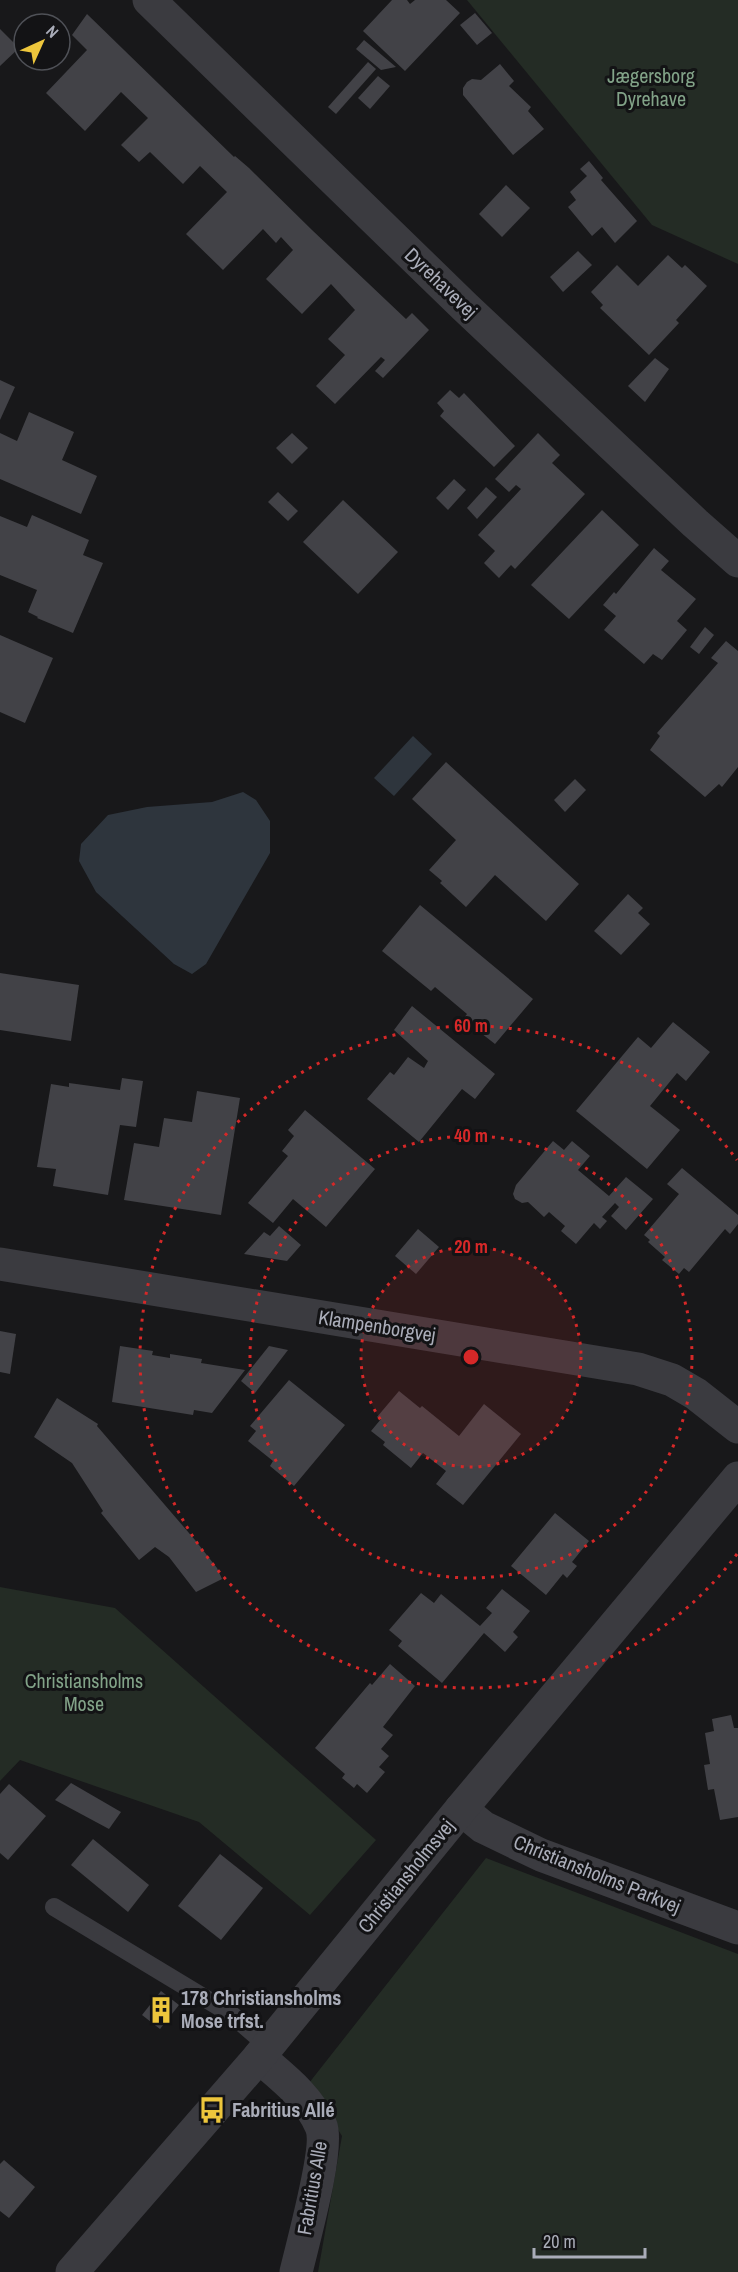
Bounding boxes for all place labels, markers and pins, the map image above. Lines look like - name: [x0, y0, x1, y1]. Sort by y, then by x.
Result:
- centre of rings: [461, 1347, 481, 1367]
- place label: 178 Christiansholms Mose trfst.: [181, 1984, 341, 2034]
- building icon: 178 Christiansholms Mose trfst.: [146, 1995, 176, 2025]
- bus stop icon: Fabritius Allé: [197, 2095, 227, 2125]
- place label: Fabritius Allé: [232, 2096, 335, 2123]

